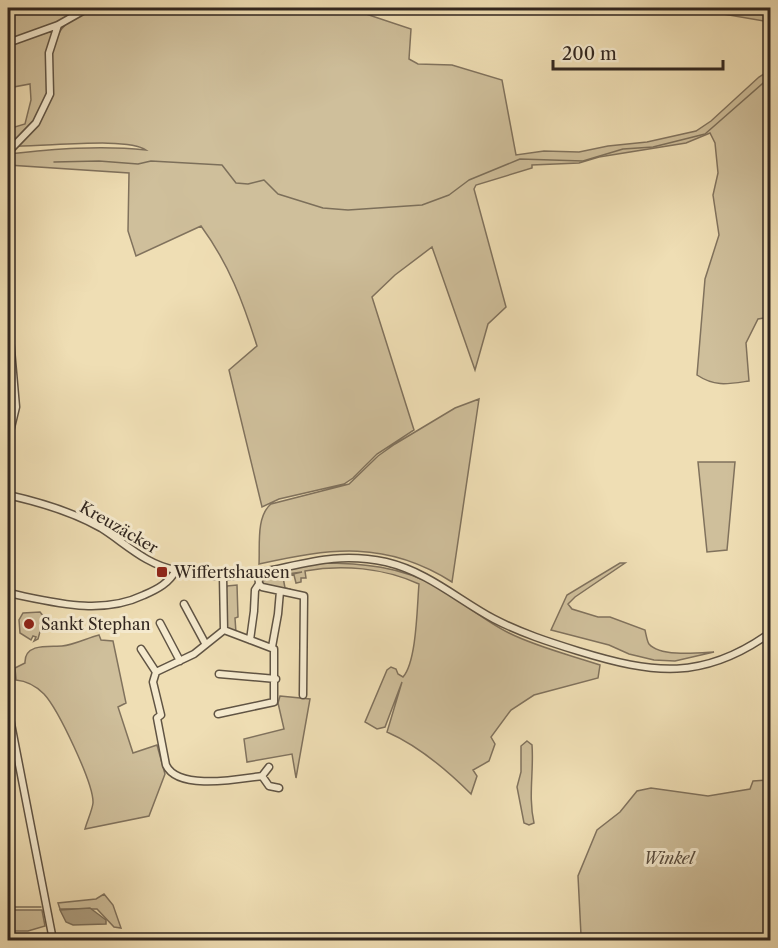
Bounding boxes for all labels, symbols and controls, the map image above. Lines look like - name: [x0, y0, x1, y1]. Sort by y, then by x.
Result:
- scale bar: [553, 33, 722, 71]
- text: 200 m: [562, 43, 617, 65]
- street label: Kreuzäcker: [76, 497, 162, 558]
- place label: Wiffertshausen: [173, 562, 290, 582]
- marker: Wiffertshausen: [155, 565, 169, 579]
- place label: Sankt Stephan: [41, 614, 151, 634]
- marker: Sankt Stephan: [22, 617, 36, 631]
- park label: Winkel: [644, 848, 696, 868]

